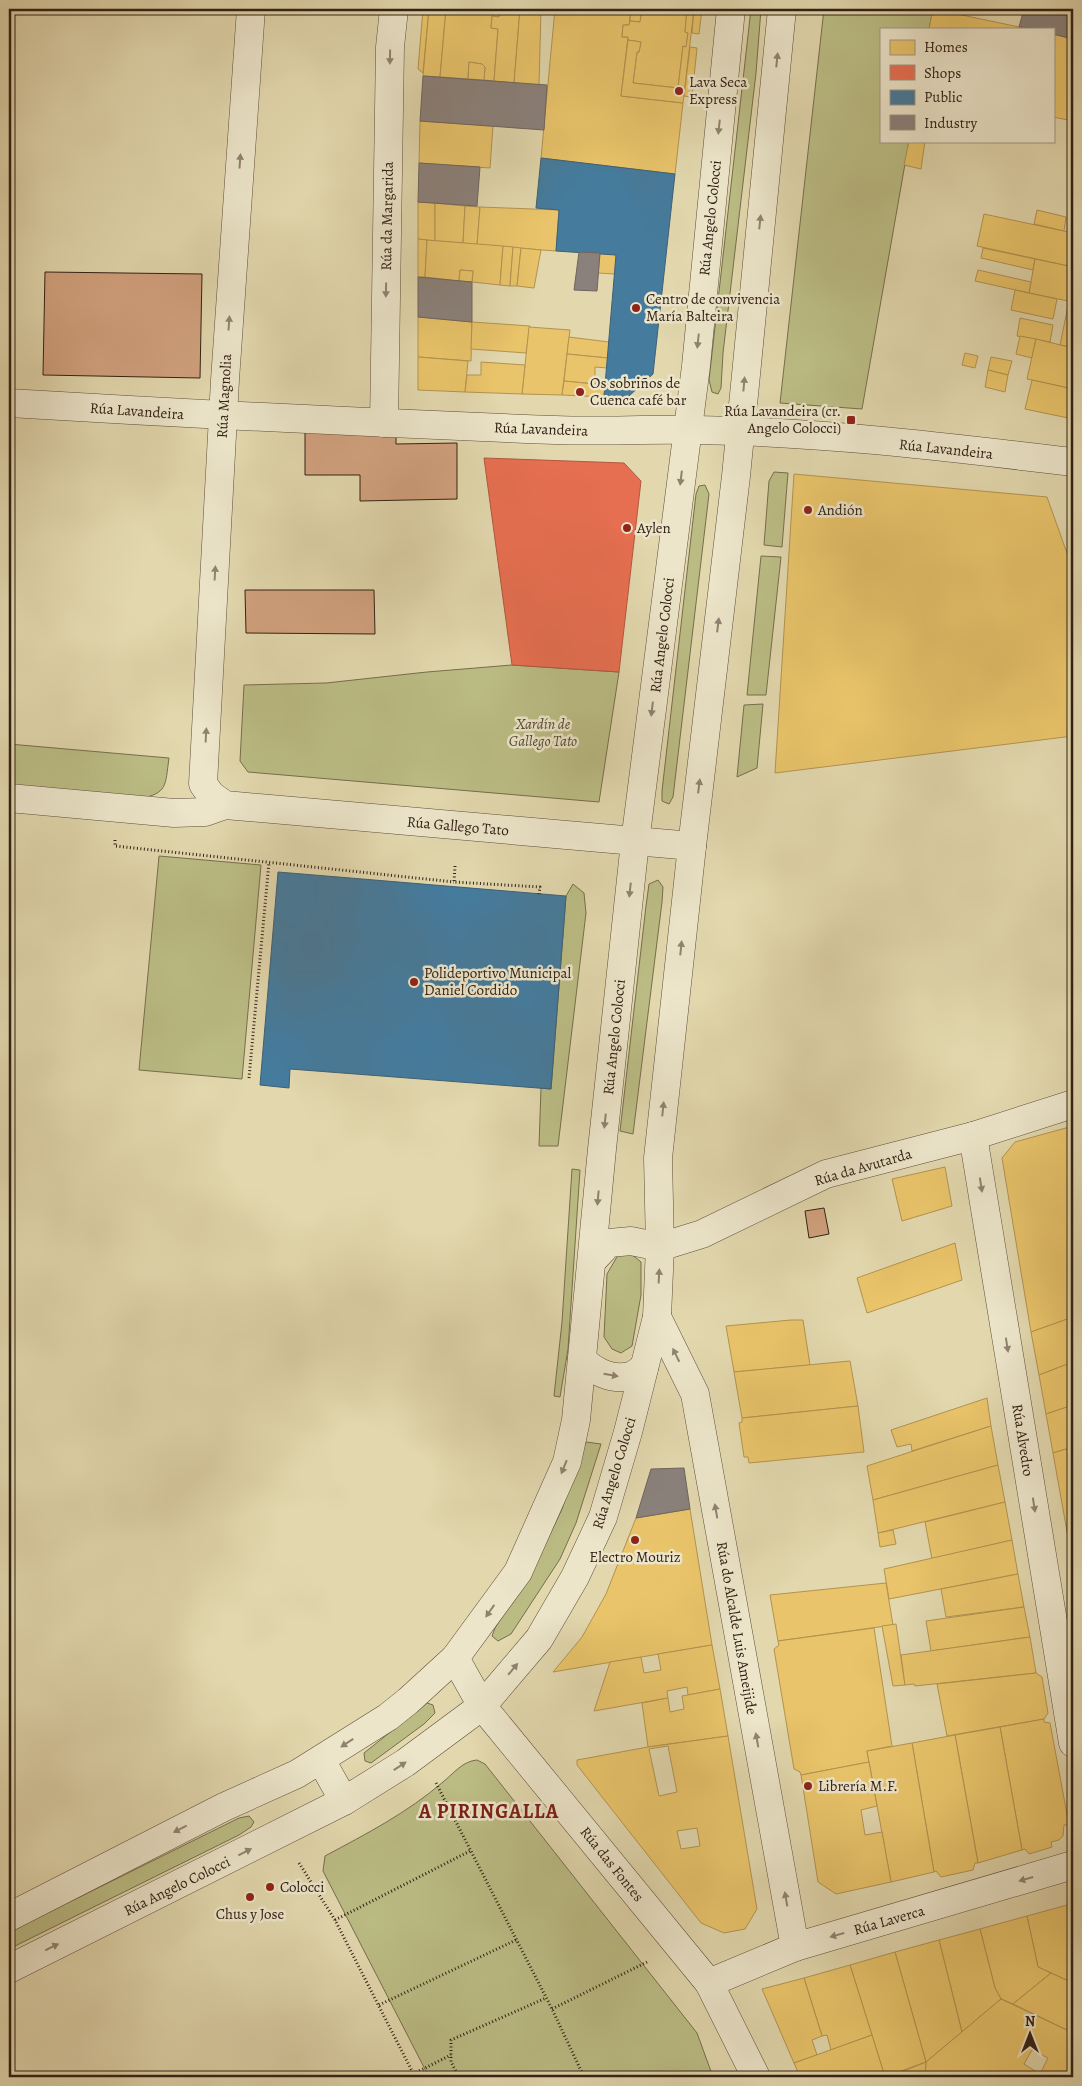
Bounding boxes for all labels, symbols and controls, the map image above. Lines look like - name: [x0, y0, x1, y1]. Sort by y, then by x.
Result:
- legend: [880, 28, 1054, 142]
- text: Homes: [924, 37, 968, 57]
- one-way arrow: [385, 49, 393, 65]
- one-way arrow: [773, 52, 781, 68]
- text: Shops: [924, 63, 961, 83]
- place label: Lava Seca Express: [689, 72, 747, 109]
- marker: Lava Seca Express: [673, 85, 685, 97]
- text: Public: [924, 87, 962, 107]
- text: Industry: [924, 113, 978, 133]
- one-way arrow: [715, 119, 723, 135]
- one-way arrow: [237, 153, 245, 169]
- street label: Rúa Angelo Colocci: [694, 159, 726, 277]
- street label: Rúa da Margarida: [376, 161, 398, 271]
- one-way arrow: [757, 214, 765, 230]
- one-way arrow: [382, 282, 390, 298]
- place label: Centro de convivencia María Balteira: [646, 289, 780, 326]
- marker: Centro de convivencia María Balteira: [630, 302, 642, 314]
- one-way arrow: [225, 315, 233, 331]
- one-way arrow: [694, 333, 702, 349]
- street label: Rúa Magnolia: [212, 353, 236, 439]
- place label: Os sobriños de Cuenca café bar: [590, 373, 687, 410]
- one-way arrow: [740, 375, 748, 391]
- marker: Os sobriños de Cuenca café bar: [574, 386, 586, 398]
- street label: Rúa Lavandeira: [89, 398, 185, 424]
- place label: Rúa Lavandeira (cr. Angelo Colocci): [724, 401, 841, 438]
- marker: Rúa Lavandeira (cr. Angelo Colocci): [845, 414, 857, 426]
- street label: Rúa Lavandeira: [494, 417, 588, 441]
- street label: Rúa Lavandeira: [898, 434, 994, 464]
- one-way arrow: [677, 470, 685, 486]
- place label: Andión: [817, 500, 863, 520]
- marker: Andión: [802, 504, 814, 516]
- place label: Aylen: [636, 518, 671, 538]
- marker: Aylen: [621, 522, 633, 534]
- one-way arrow: [211, 565, 219, 581]
- street label: Rúa Angelo Colocci: [645, 576, 679, 694]
- one-way arrow: [714, 617, 722, 633]
- one-way arrow: [648, 701, 656, 717]
- park label: Xardín de Gallego Tato: [509, 714, 577, 751]
- one-way arrow: [202, 727, 210, 743]
- one-way arrow: [695, 778, 703, 794]
- street label: Rúa Gallego Tato: [406, 812, 510, 840]
- one-way arrow: [626, 883, 634, 899]
- one-way arrow: [677, 940, 685, 956]
- place label: Polideportivo Municipal Daniel Cordido: [424, 963, 571, 1000]
- marker: Polideportivo Municipal Daniel Cordido: [408, 976, 420, 988]
- street label: Rúa Angelo Colocci: [598, 978, 630, 1096]
- one-way arrow: [659, 1101, 667, 1117]
- one-way arrow: [601, 1114, 609, 1130]
- street label: Rúa da Avutarda: [812, 1144, 914, 1190]
- one-way arrow: [977, 1177, 985, 1193]
- one-way arrow: [593, 1190, 601, 1206]
- one-way arrow: [655, 1268, 663, 1284]
- one-way arrow: [1004, 1337, 1012, 1353]
- one-way arrow: [671, 1347, 680, 1362]
- one-way arrow: [604, 1371, 620, 1379]
- street label: Rúa Alvedro: [1007, 1402, 1039, 1478]
- street label: Rúa Angelo Colocci: [587, 1414, 641, 1532]
- one-way arrow: [560, 1460, 568, 1475]
- one-way arrow: [1030, 1498, 1038, 1514]
- one-way arrow: [711, 1502, 719, 1518]
- marker: Electro Mouriz: [629, 1534, 641, 1546]
- street label: Rúa do Alcalde Luis Ameijide: [712, 1540, 762, 1716]
- place label: Electro Mouriz: [589, 1547, 681, 1567]
- one-way arrow: [485, 1604, 495, 1618]
- one-way arrow: [508, 1662, 519, 1675]
- one-way arrow: [753, 1731, 761, 1747]
- one-way arrow: [340, 1738, 354, 1748]
- one-way arrow: [393, 1761, 407, 1771]
- place label: Librería M.F.: [818, 1776, 898, 1796]
- marker: Librería M.F.: [802, 1780, 814, 1792]
- district label: A PIRINGALLA: [418, 1798, 559, 1825]
- street label: Rúa das Fontes: [576, 1822, 648, 1906]
- one-way arrow: [173, 1825, 187, 1833]
- one-way arrow: [238, 1848, 252, 1856]
- street label: Rúa Angelo Colocci: [120, 1852, 234, 1920]
- one-way arrow: [1019, 1876, 1034, 1884]
- place label: Colocci: [280, 1877, 324, 1897]
- marker: Colocci: [264, 1881, 276, 1893]
- marker: Chus y Jose: [244, 1891, 256, 1903]
- one-way arrow: [781, 1891, 789, 1907]
- street label: Rúa Laverca: [851, 1900, 927, 1940]
- place label: Chus y Jose: [216, 1904, 285, 1924]
- one-way arrow: [829, 1931, 844, 1939]
- one-way arrow: [45, 1943, 60, 1951]
- north arrow: [1004, 2008, 1054, 2058]
- text: N: [1025, 2012, 1035, 2031]

